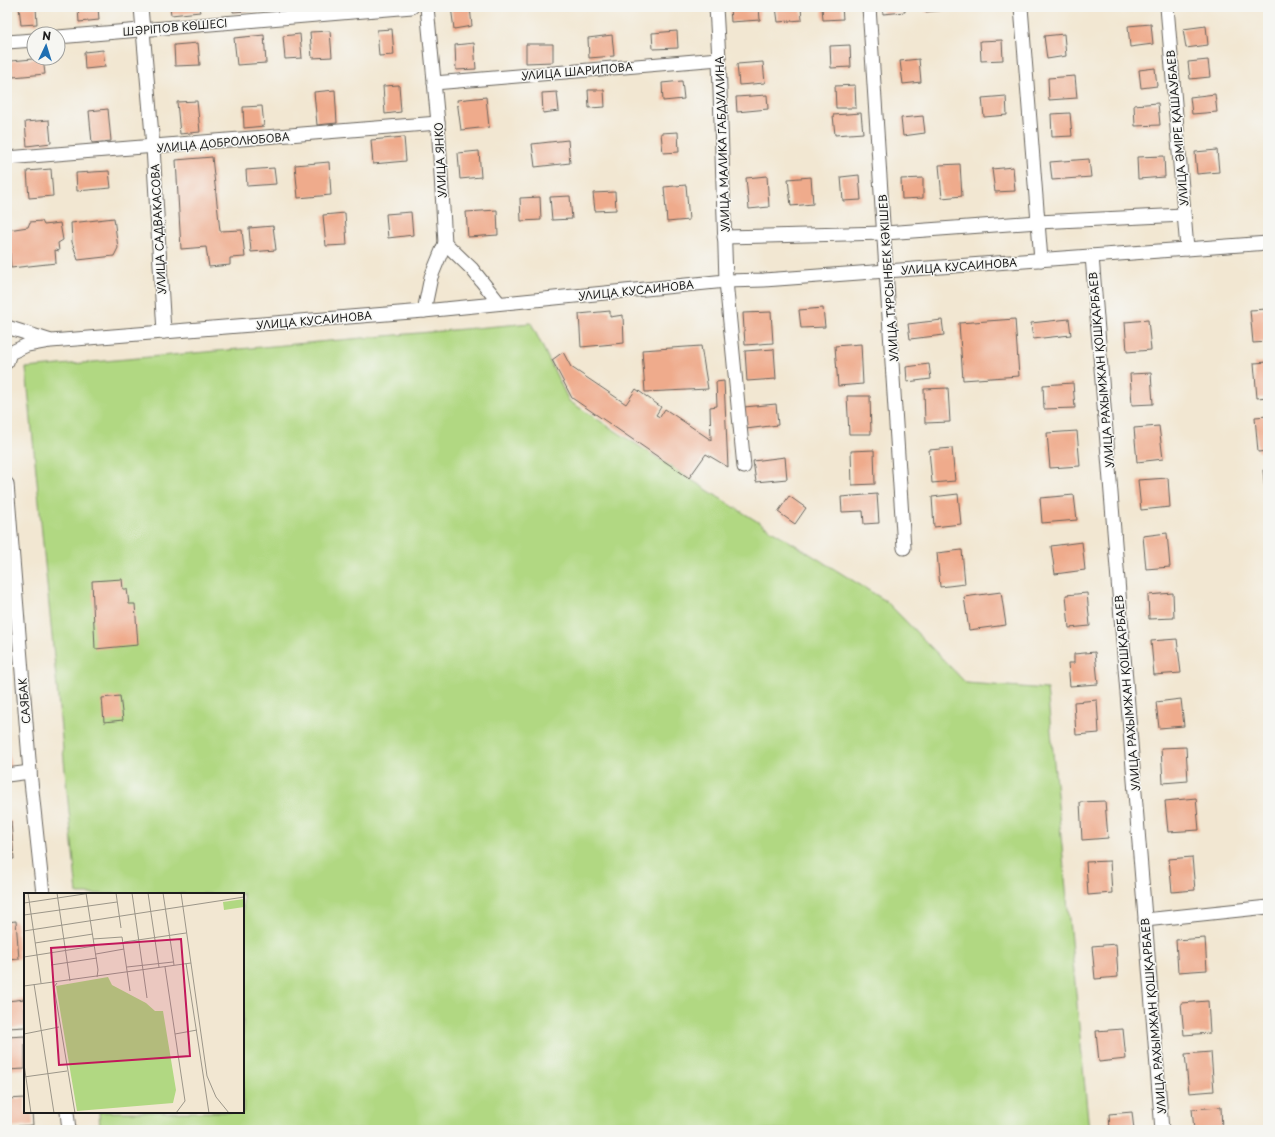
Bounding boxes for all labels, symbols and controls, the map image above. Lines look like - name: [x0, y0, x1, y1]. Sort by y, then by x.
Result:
- street label: ШӘРІПОВ КӨШЕСІ: [122, 14, 228, 40]
- north arrow: [26, 26, 66, 66]
- text: N: [42, 27, 52, 44]
- street label: УЛИЦА ӘМІРЕ ҚАШАУБАЕВ: [1162, 49, 1192, 207]
- street label: УЛИЦА МАЛИКА ГАБДУЛЛИНА: [710, 55, 734, 232]
- street label: УЛИЦА ШАРИПОВА: [521, 58, 633, 84]
- street label: УЛИЦА ЯНКО: [430, 122, 450, 198]
- street label: УЛИЦА ДОБРОЛЮБОВА: [156, 128, 290, 156]
- street label: УЛИЦА САДВАКАСОВА: [146, 163, 170, 295]
- street label: УЛИЦА ТҰРСЫНБЕК КӘКІШЕВ: [874, 194, 902, 362]
- street label: УЛИЦА КУСАИНОВА: [900, 253, 1018, 279]
- street label: УЛИЦА РАХЫМЖАН ҚОШҚАРБАЕВ: [1084, 271, 1118, 469]
- street label: УЛИЦА КУСАИНОВА: [577, 275, 695, 305]
- street label: УЛИЦА КУСАИНОВА: [255, 306, 373, 334]
- street label: УЛИЦА РАХЫМЖАН ҚОШҚАРБАЕВ: [1110, 594, 1144, 792]
- street label: САЯБАК: [14, 677, 34, 725]
- inset map: [24, 893, 244, 1113]
- street label: УЛИЦА РАХЫМЖАН ҚОШҚАРБАЕВ: [1136, 917, 1170, 1115]

